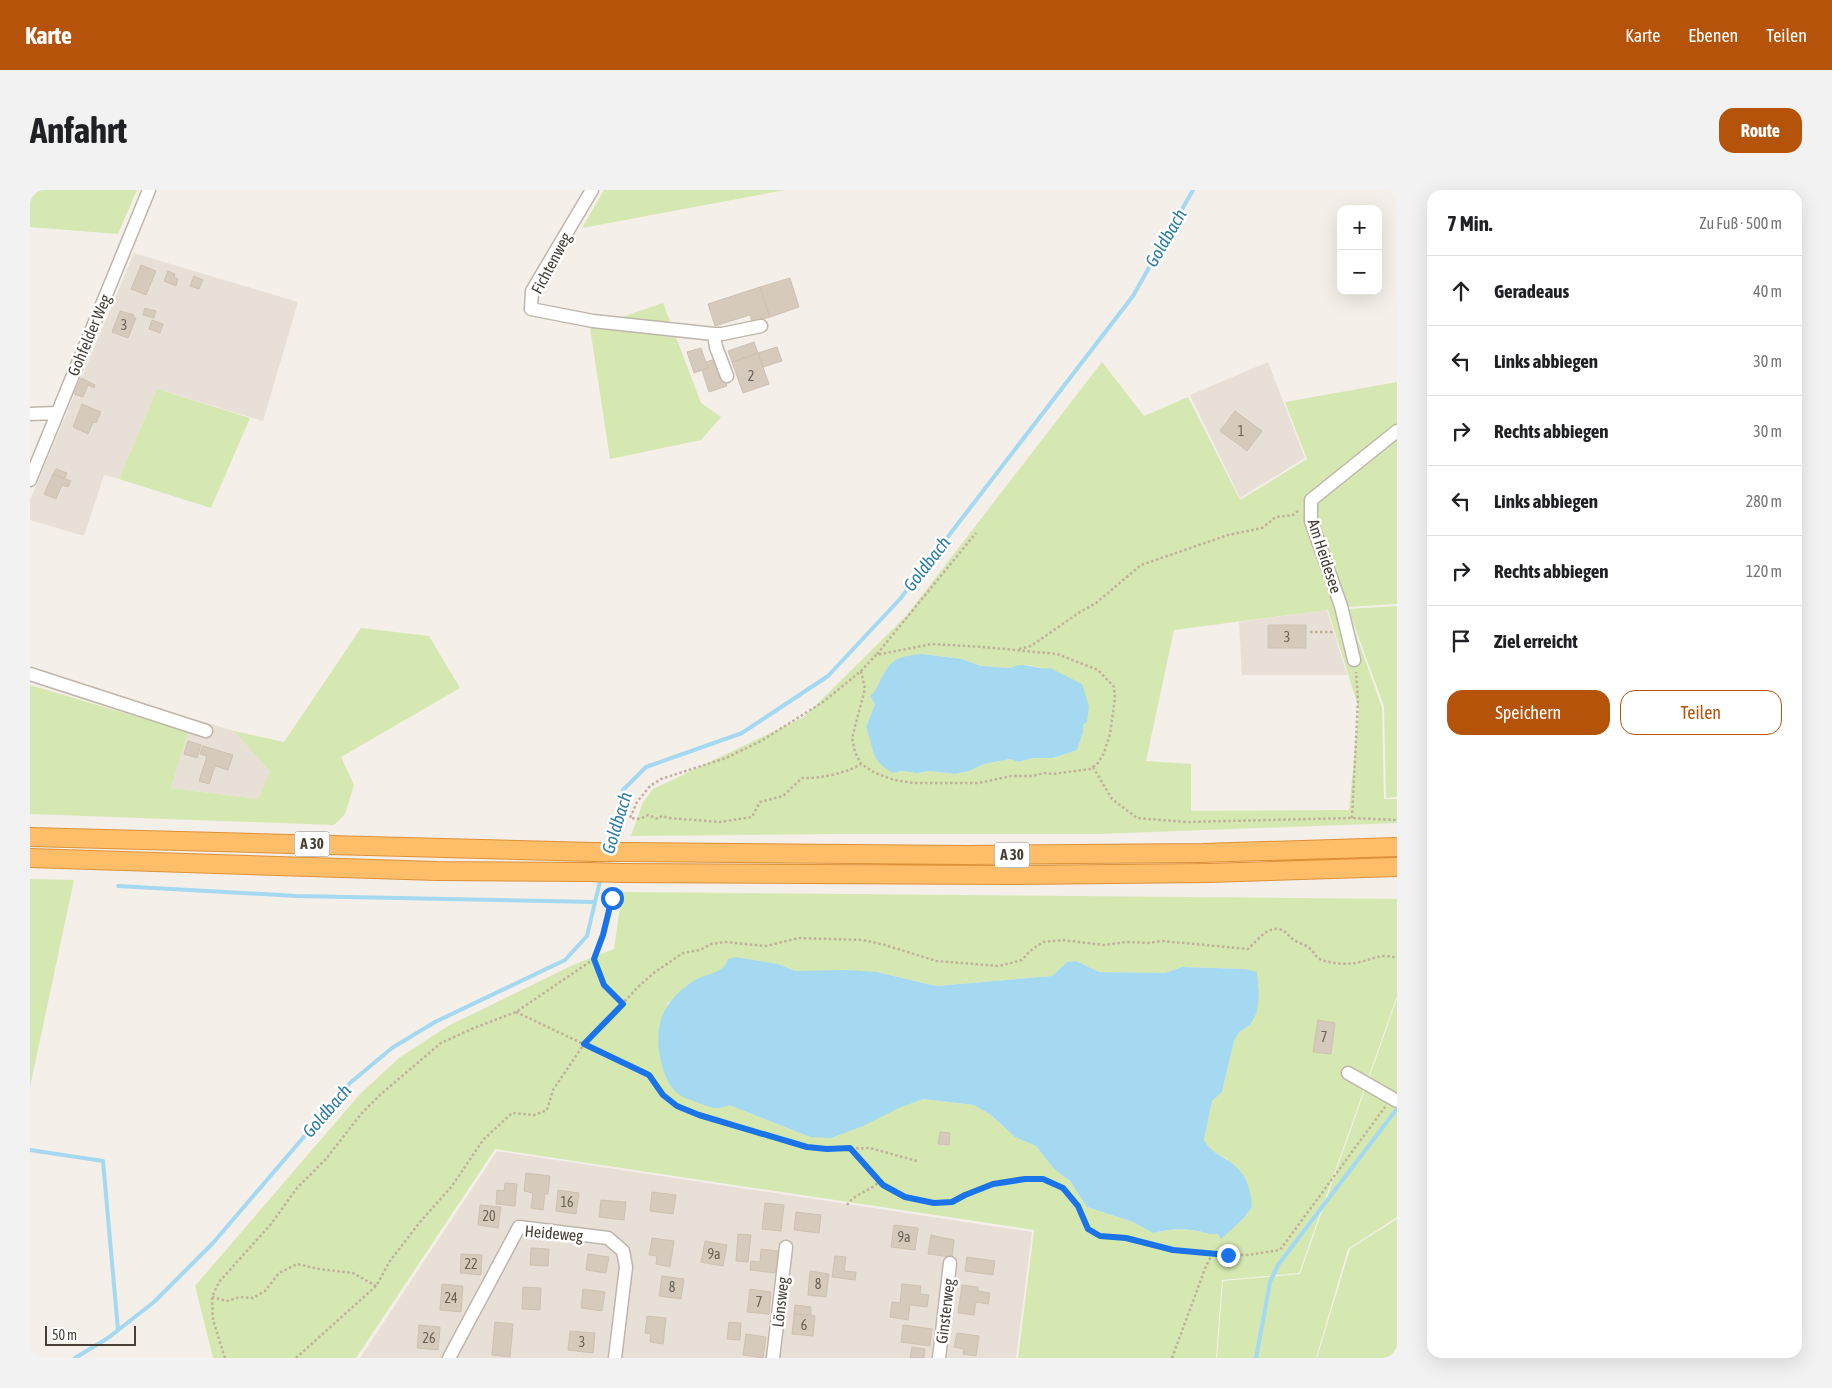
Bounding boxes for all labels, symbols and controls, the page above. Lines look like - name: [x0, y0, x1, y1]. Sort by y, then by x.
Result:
- text: Karte: [25, 22, 72, 49]
- text: Karte: [1625, 25, 1660, 46]
- text: Ebenen: [1688, 25, 1738, 46]
- text: Teilen: [1766, 25, 1807, 46]
- button: Route: [1719, 108, 1802, 153]
- text: Anfahrt: [30, 110, 127, 150]
- water label: Goldbach: [1141, 205, 1191, 270]
- map controls: [1337, 205, 1382, 295]
- button: +: [1337, 205, 1382, 250]
- text: 7 Min.: [1447, 211, 1493, 235]
- text: Zu Fuß · 500 m: [1699, 214, 1782, 232]
- street label: Fichtenweg: [527, 229, 576, 297]
- button: −: [1337, 250, 1382, 295]
- icon: ahead: [1447, 277, 1475, 305]
- text: Geradeaus: [1494, 280, 1569, 302]
- text: 40 m: [1753, 282, 1782, 300]
- street label: Gohfelder Weg: [64, 292, 115, 379]
- house number: 3: [121, 317, 127, 333]
- icon: left: [1447, 347, 1475, 375]
- text: Links abbiegen: [1494, 350, 1598, 372]
- text: 30 m: [1753, 352, 1782, 370]
- house number: 2: [748, 368, 754, 384]
- icon: right: [1447, 417, 1475, 445]
- text: Rechts abbiegen: [1494, 420, 1609, 442]
- text: 30 m: [1753, 422, 1782, 440]
- house number: 1: [1238, 423, 1244, 439]
- icon: left: [1447, 487, 1475, 515]
- text: Links abbiegen: [1494, 490, 1598, 512]
- text: 280 m: [1746, 492, 1782, 510]
- street label: Am Heidesee: [1305, 517, 1345, 595]
- water label: Goldbach: [899, 532, 955, 595]
- icon: right: [1447, 557, 1475, 585]
- text: Rechts abbiegen: [1494, 560, 1609, 582]
- text: 120 m: [1746, 562, 1782, 580]
- icon: arrive: [1447, 627, 1475, 655]
- house number: 3: [1284, 629, 1290, 645]
- text: Ziel erreicht: [1494, 630, 1578, 652]
- button: Speichern: [1447, 690, 1610, 735]
- button: Teilen: [1620, 690, 1782, 735]
- water label: Goldbach: [597, 789, 636, 856]
- road number: A 30: [294, 832, 330, 856]
- road number: A 30: [994, 842, 1030, 868]
- route start: [601, 887, 624, 910]
- house number: 7: [1321, 1029, 1327, 1045]
- water label: Goldbach: [298, 1080, 355, 1141]
- house number: 16: [560, 1194, 574, 1210]
- house number: 20: [482, 1208, 496, 1224]
- street label: Heideweg: [524, 1221, 584, 1246]
- house number: 9a: [897, 1229, 911, 1245]
- route end: [1217, 1244, 1240, 1267]
- house number: 9a: [707, 1246, 721, 1262]
- house number: 22: [464, 1256, 478, 1272]
- street label: Lönsweg: [768, 1276, 793, 1328]
- house number: 8: [815, 1276, 822, 1292]
- street label: Ginsterweg: [932, 1277, 959, 1345]
- house number: 8: [669, 1279, 676, 1295]
- house number: 24: [444, 1290, 458, 1306]
- house number: 7: [756, 1294, 762, 1310]
- house number: 6: [801, 1317, 808, 1333]
- scale bar: [45, 1323, 136, 1346]
- text: 50 m: [52, 1327, 77, 1343]
- house number: 26: [422, 1330, 436, 1346]
- house number: 3: [579, 1334, 585, 1350]

